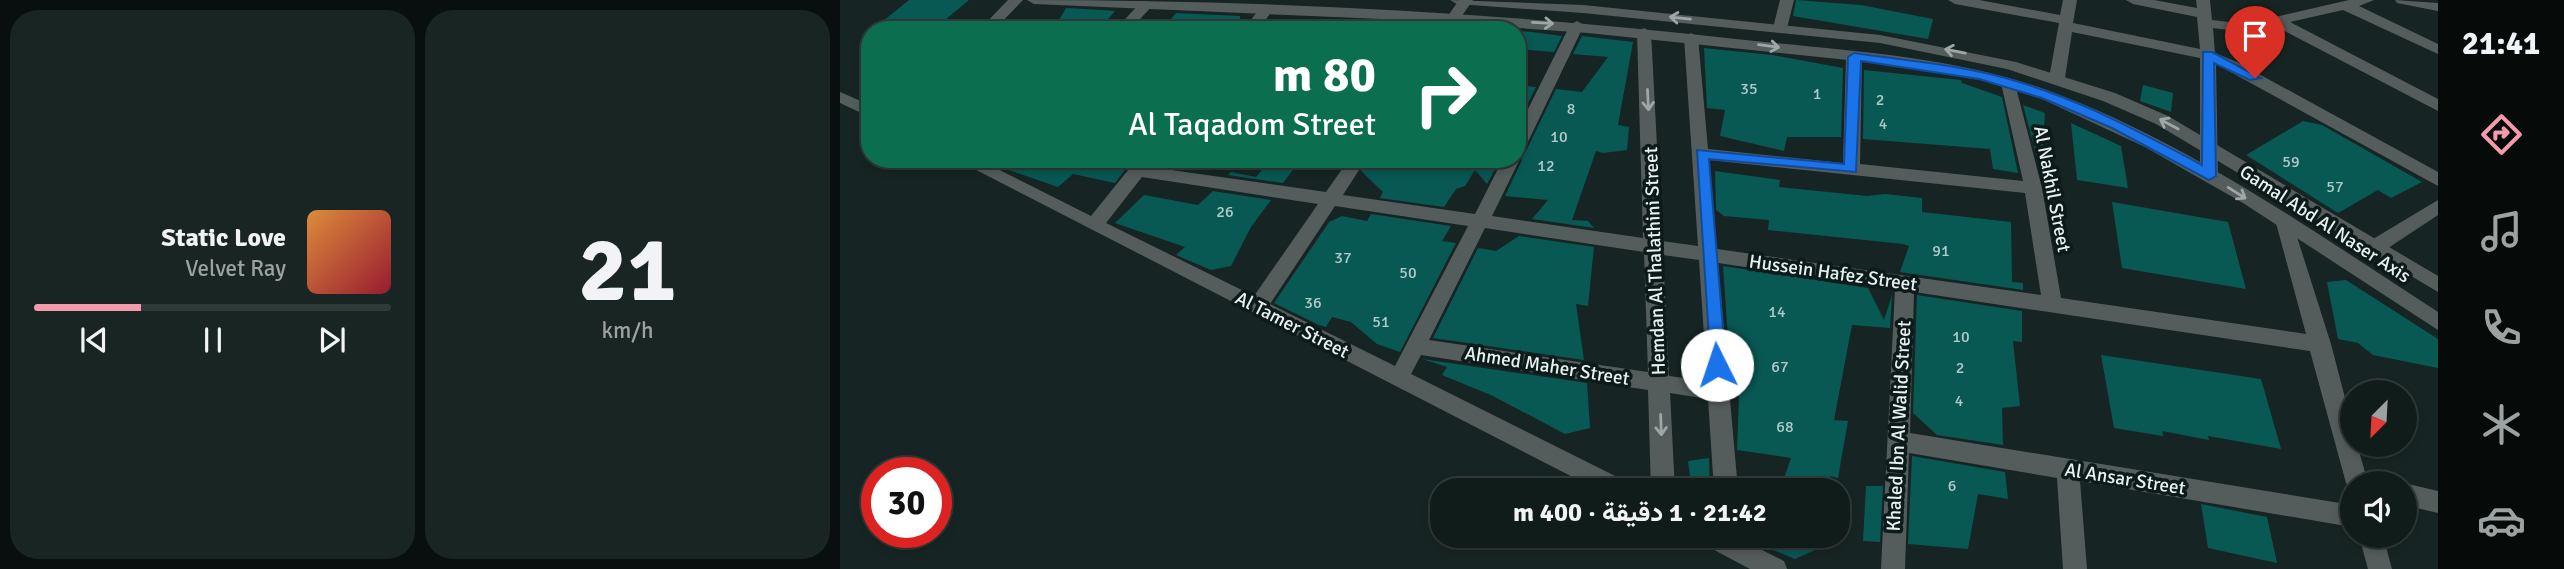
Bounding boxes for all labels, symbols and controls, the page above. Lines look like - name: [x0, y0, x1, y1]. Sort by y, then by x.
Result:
- pin: [2225, 6, 2285, 78]
- one-way arrow: [1669, 12, 1692, 25]
- one-way arrow: [1531, 17, 1554, 30]
- icon: arrive: [2236, 17, 2274, 55]
- text: 21:41: [2462, 24, 2540, 63]
- one-way arrow: [1758, 40, 1780, 53]
- one-way arrow: [1944, 44, 1967, 58]
- text: 80 m: [1273, 45, 1376, 105]
- icon: right: [1400, 49, 1491, 140]
- house number: 35: [1740, 79, 1758, 99]
- house number: 1: [1813, 84, 1821, 104]
- one-way arrow: [1641, 88, 1654, 111]
- house number: 2: [1876, 90, 1884, 110]
- house number: 8: [1567, 99, 1575, 119]
- text: Al Taqadom Street: [1128, 105, 1376, 144]
- icon: directions: [2477, 110, 2526, 159]
- house number: 4: [1879, 114, 1888, 134]
- one-way arrow: [2160, 117, 2180, 131]
- street label: Al Nakhil Street: [2028, 124, 2076, 254]
- house number: 10: [1550, 127, 1568, 147]
- street label: Hemdan Al Thalathini Street: [1639, 146, 1671, 376]
- house number: 59: [2282, 152, 2300, 172]
- house number: 12: [1537, 156, 1555, 176]
- street label: Gamal Abd Al Naser Axis: [2235, 160, 2415, 288]
- house number: 57: [2326, 177, 2344, 197]
- one-way arrow: [2227, 187, 2247, 201]
- house number: 26: [1216, 202, 1234, 222]
- icon: music: [2477, 207, 2526, 256]
- text: 21: [578, 214, 677, 327]
- text: Static Love: [161, 222, 286, 254]
- house number: 91: [1932, 241, 1950, 261]
- house number: 37: [1334, 248, 1352, 268]
- street label: Hussein Hafez Street: [1747, 249, 1919, 297]
- text: Velvet Ray: [185, 254, 286, 283]
- house number: 50: [1399, 263, 1417, 283]
- street label: Al Tamer Street: [1231, 286, 1353, 364]
- house number: 36: [1304, 293, 1322, 313]
- house number: 14: [1768, 302, 1786, 322]
- icon: phone: [2477, 303, 2526, 352]
- house number: 51: [1372, 312, 1390, 332]
- text: km/h: [601, 316, 654, 345]
- street label: Khaled Ibn Al Walid Street: [1881, 320, 1917, 532]
- icon: previous: [75, 321, 113, 359]
- icon: pause: [194, 321, 232, 359]
- icon: next: [313, 321, 351, 359]
- house number: 10: [1952, 327, 1970, 347]
- position arrow: [1680, 328, 1754, 402]
- street label: Ahmed Maher Street: [1463, 341, 1631, 391]
- house number: 67: [1771, 357, 1789, 377]
- house number: 2: [1956, 358, 1964, 378]
- north arrow: [2340, 380, 2417, 457]
- map controls: [2340, 380, 2417, 548]
- house number: 4: [1955, 391, 1964, 411]
- icon: climate: [2477, 400, 2526, 449]
- one-way arrow: [1655, 413, 1668, 436]
- house number: 68: [1776, 417, 1794, 437]
- speed limit sign: 30: [861, 457, 952, 548]
- street label: Al Ansar Street: [2063, 458, 2187, 500]
- button: sound: [2340, 471, 2417, 548]
- house number: 6: [1948, 476, 1956, 496]
- icon: car: [2477, 496, 2526, 545]
- text: 21:42 · 1 دقيقة · 400 m: [1513, 497, 1767, 529]

